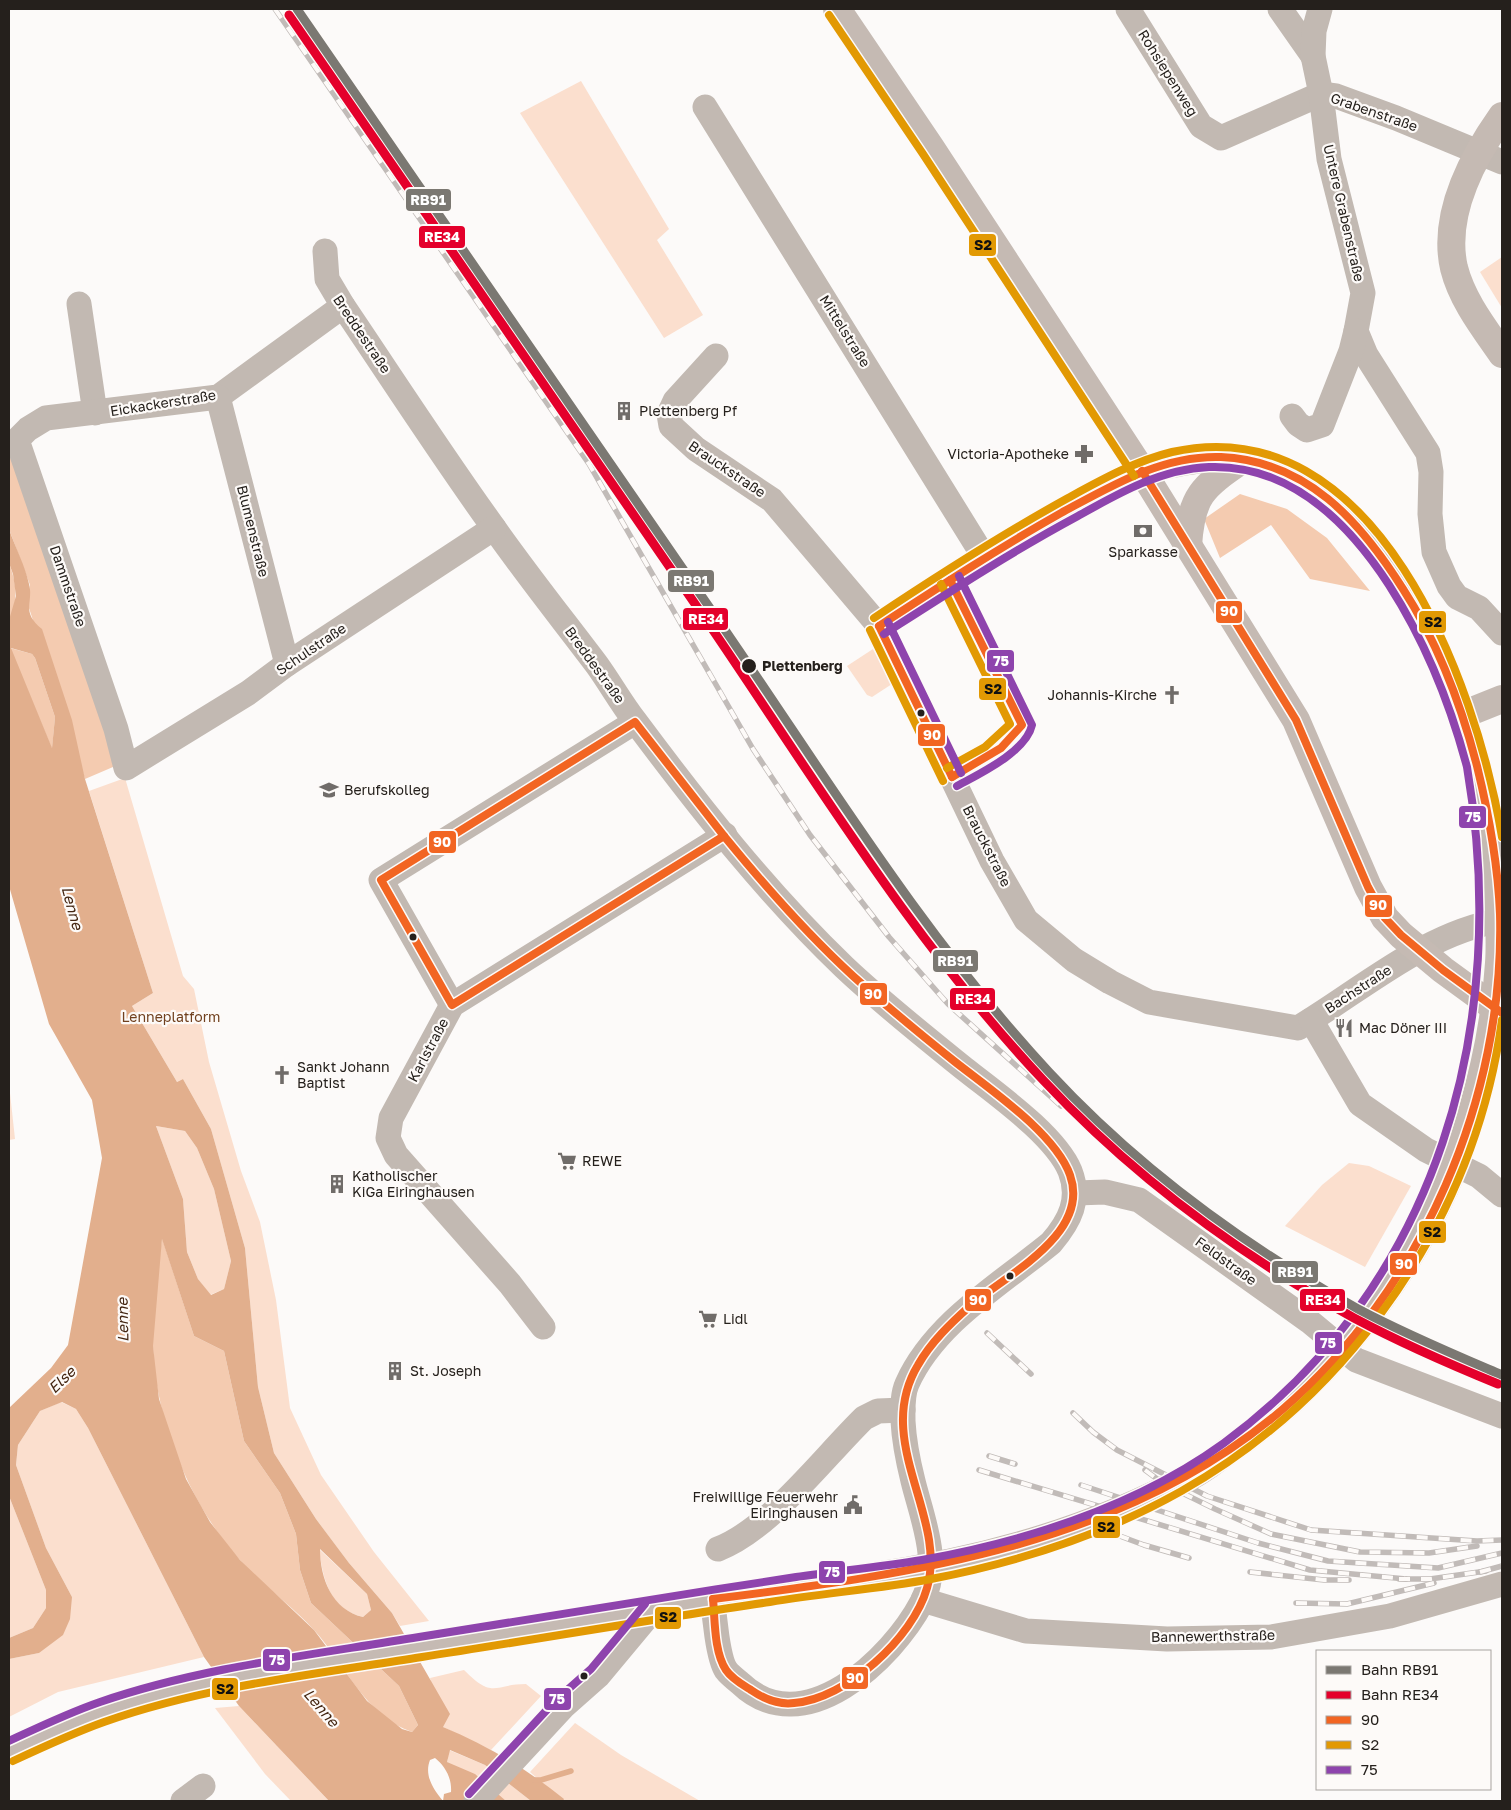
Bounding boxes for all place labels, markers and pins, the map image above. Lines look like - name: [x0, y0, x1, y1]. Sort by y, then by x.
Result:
- building icon: Plettenberg Pf: [613, 400, 635, 422]
- place label: Plettenberg Pf: [639, 402, 737, 419]
- pharmacy icon: Victoria-Apotheke: [1073, 443, 1095, 465]
- place label: Victoria-Apotheke: [947, 445, 1069, 462]
- bank icon: Sparkasse: [1132, 520, 1154, 542]
- place label: Sparkasse: [1108, 543, 1178, 560]
- marker: Plettenberg: [740, 657, 758, 675]
- place label: Plettenberg: [762, 657, 843, 674]
- church icon: Johannis-Kirche: [1161, 684, 1183, 706]
- place label: Johannis-Kirche: [1048, 686, 1157, 703]
- unlabelled marker: [916, 708, 926, 718]
- school or university icon: Berufskolleg: [318, 779, 340, 801]
- place label: Berufskolleg: [344, 781, 430, 798]
- unlabelled marker: [408, 932, 418, 942]
- restaurant icon: Mac Döner III: [1333, 1017, 1355, 1039]
- place label: Mac Döner III: [1359, 1019, 1447, 1036]
- place label: Sankt Johann Baptist: [297, 1058, 390, 1091]
- church icon: Sankt Johann Baptist: [271, 1064, 293, 1086]
- supermarket icon: REWE: [556, 1150, 578, 1172]
- place label: REWE: [582, 1152, 622, 1169]
- place label: Katholischer KiGa Eiringhausen: [352, 1167, 475, 1200]
- building icon: Katholischer KiGa Eiringhausen: [326, 1173, 348, 1195]
- unlabelled marker: [1005, 1271, 1015, 1281]
- supermarket icon: Lidl: [697, 1308, 719, 1330]
- place label: Lidl: [723, 1310, 748, 1327]
- building icon: St. Joseph: [384, 1360, 406, 1382]
- place label: St. Joseph: [410, 1362, 481, 1379]
- place label: Freiwillige Feuerwehr Eiringhausen: [692, 1488, 839, 1521]
- public building icon: Freiwillige Feuerwehr Eiringhausen: [842, 1494, 864, 1516]
- unlabelled marker: [579, 1671, 589, 1681]

